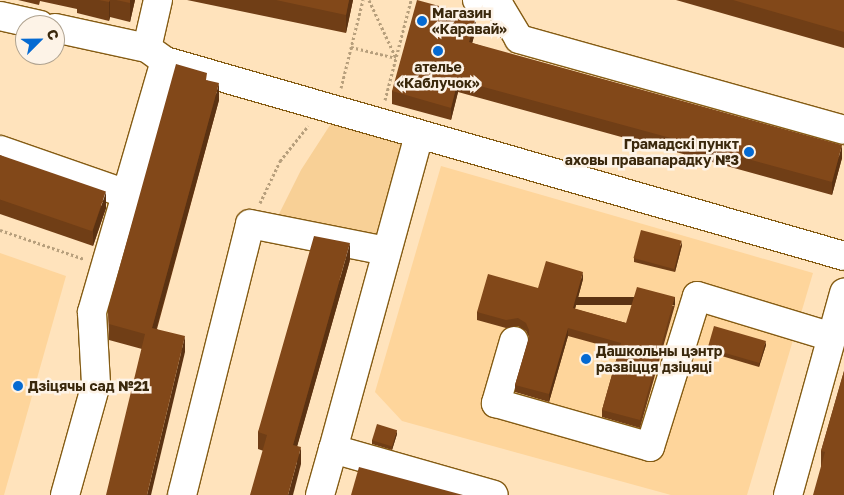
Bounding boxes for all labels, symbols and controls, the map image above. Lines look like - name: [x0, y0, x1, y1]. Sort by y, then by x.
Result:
- place label: Магазин «Каравай»: [432, 5, 507, 38]
- north arrow: [15, 15, 65, 65]
- marker: Магазин «Каравай»: [416, 15, 428, 27]
- text: С: [44, 26, 63, 42]
- marker: ателье «Каблучок»: [432, 45, 444, 57]
- place label: ателье «Каблучок»: [396, 59, 480, 92]
- place label: Грамадскі пункт аховы правапарадку №3: [565, 136, 739, 168]
- marker: Грамадскі пункт аховы правапарадку №3: [743, 146, 755, 158]
- place label: Дашкольны цэнтр развіцця дзіцяці: [596, 343, 722, 376]
- marker: Дашкольны цэнтр развіцця дзіцяці: [580, 353, 592, 365]
- place label: Дзіцячы сад №21: [28, 378, 149, 394]
- marker: Дзіцячы сад №21: [12, 380, 24, 392]

